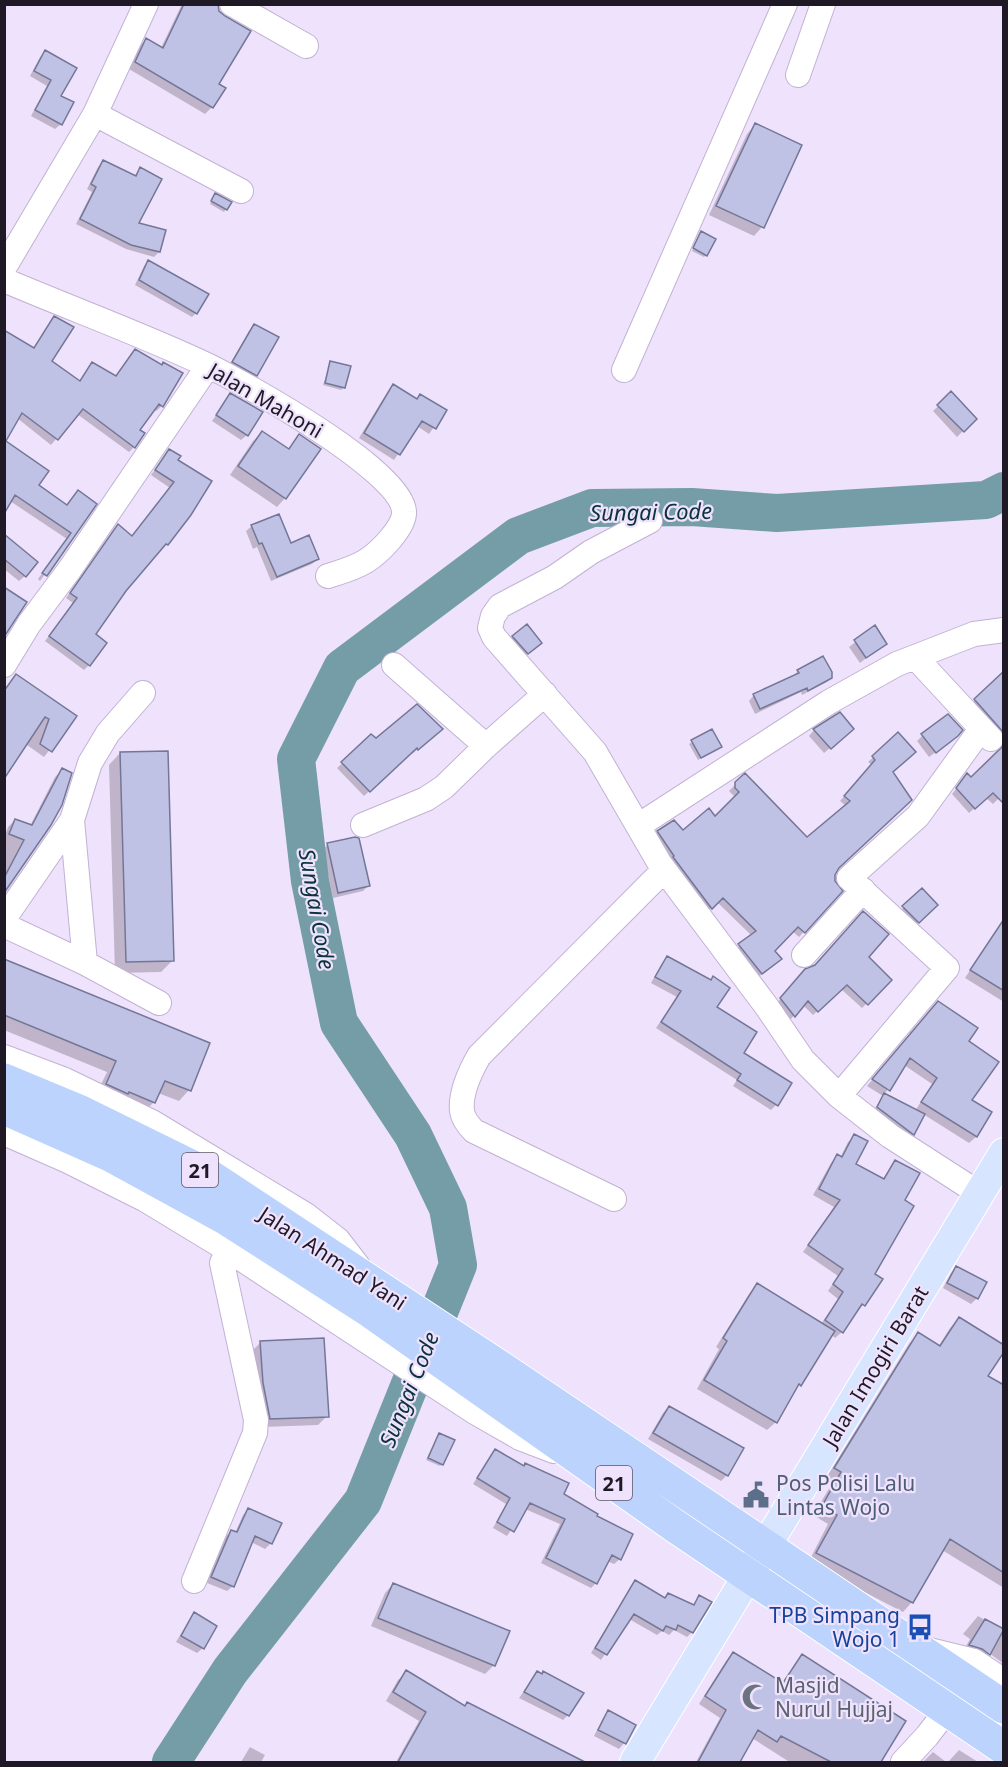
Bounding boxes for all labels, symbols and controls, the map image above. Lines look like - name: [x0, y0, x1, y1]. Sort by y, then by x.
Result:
- street label: Jalan Mahoni: [202, 355, 328, 444]
- water label: Sungai Code: [590, 495, 712, 527]
- water label: Sungai Code: [293, 846, 343, 972]
- road number: 21: [182, 1153, 218, 1187]
- street label: Jalan Ahmad Yani: [252, 1199, 412, 1316]
- street label: Jalan Imogiri Barat: [815, 1280, 934, 1454]
- water label: Sungai Code: [371, 1327, 445, 1451]
- road number: 21: [596, 1466, 632, 1500]
- place label: Pos Polisi Lalu Lintas Wojo: [776, 1469, 915, 1521]
- public building icon: Pos Polisi Lalu Lintas Wojo: [741, 1480, 771, 1510]
- place label: TPB Simpang Wojo 1: [769, 1601, 900, 1653]
- bus stop icon: TPB Simpang Wojo 1: [905, 1612, 935, 1642]
- place label: Masjid Nurul Hujjaj: [775, 1671, 893, 1723]
- mosque icon: Masjid Nurul Hujjaj: [740, 1682, 770, 1712]

